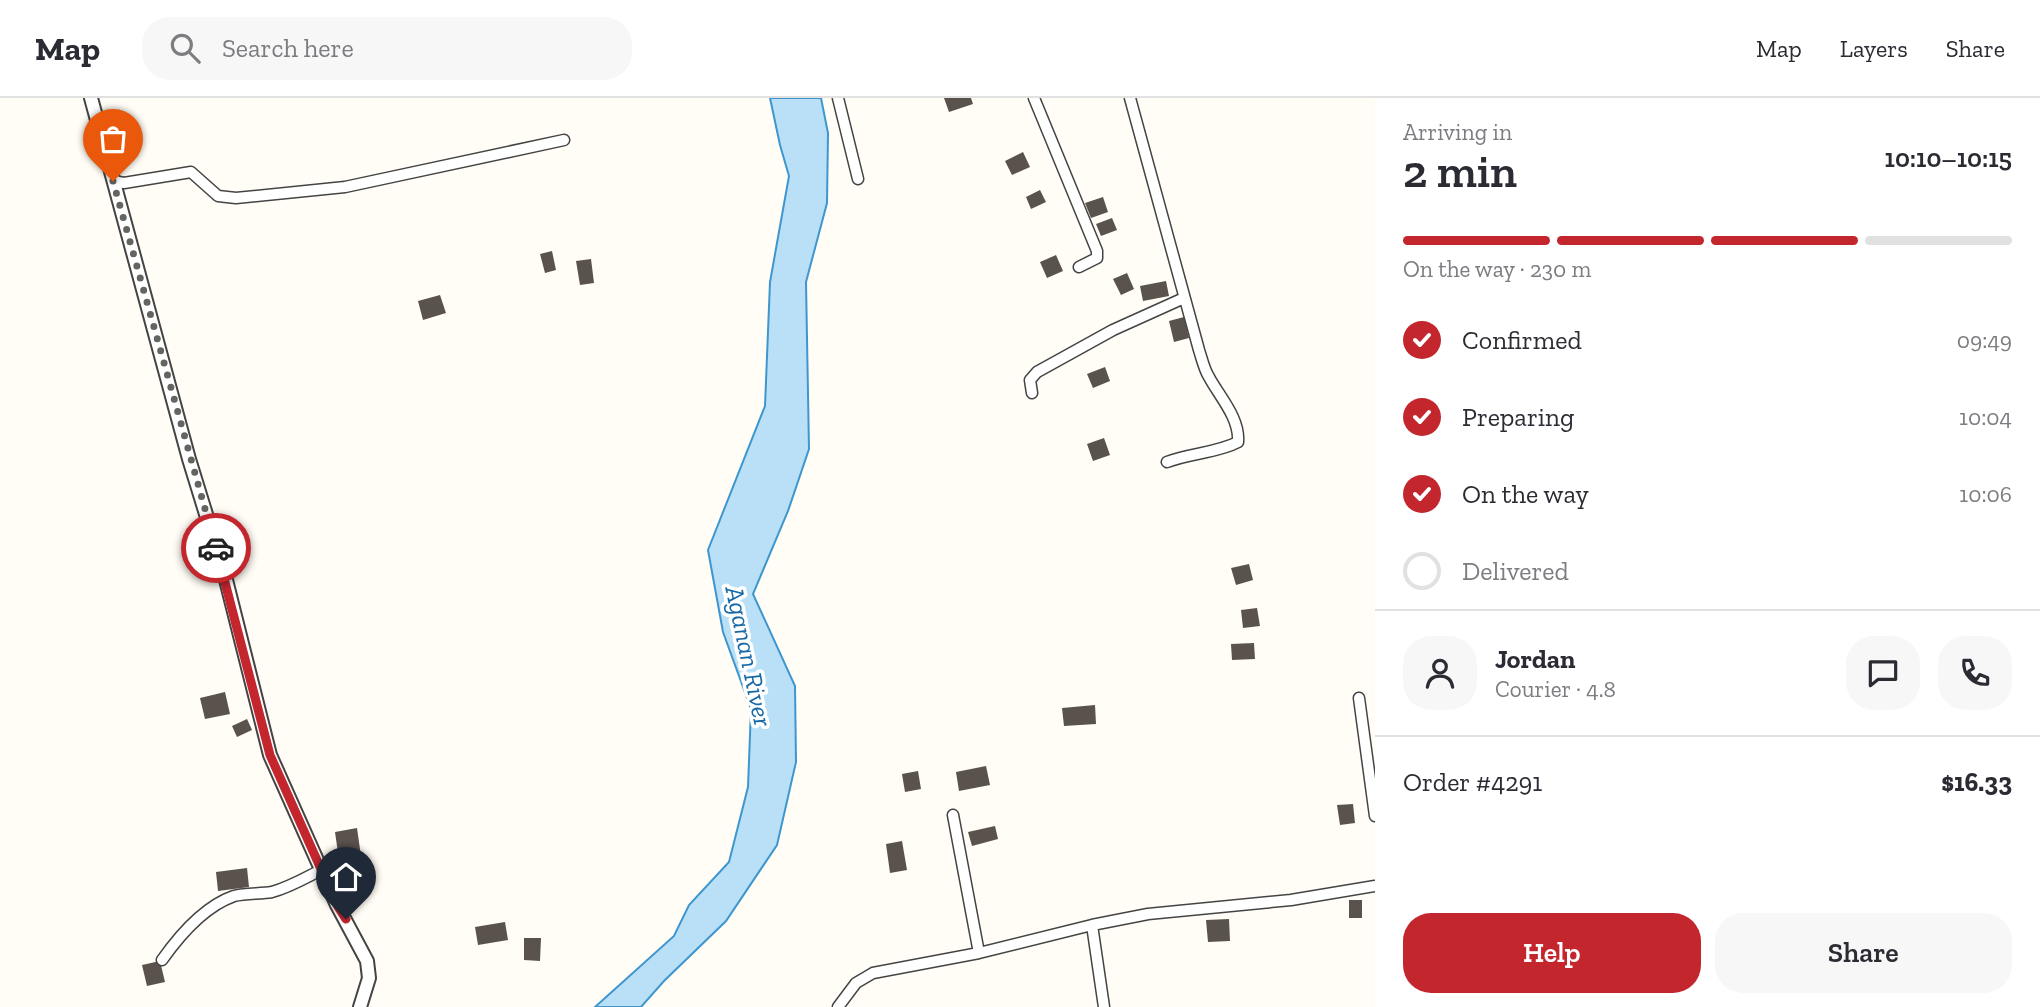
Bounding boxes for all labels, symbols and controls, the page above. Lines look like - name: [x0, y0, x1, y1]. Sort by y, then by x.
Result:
- search box: [142, 17, 632, 80]
- text: Map: [35, 29, 100, 68]
- icon: search: [166, 29, 204, 67]
- text: Search here: [222, 32, 354, 64]
- text: Map: [1756, 34, 1802, 63]
- text: Layers: [1840, 34, 1908, 63]
- text: Share: [1946, 34, 2005, 63]
- pin: [83, 109, 143, 181]
- text: Arriving in: [1403, 118, 1512, 146]
- icon: bag: [94, 120, 132, 158]
- text: 10:10–10:15: [1885, 142, 2012, 174]
- text: 2 min: [1403, 144, 1517, 199]
- text: On the way · 230 m: [1403, 255, 1591, 283]
- icon: check: [1403, 321, 1441, 359]
- text: Confirmed: [1462, 324, 1582, 356]
- text: 09:49: [1957, 326, 2012, 354]
- icon: check: [1403, 398, 1441, 436]
- text: Preparing: [1462, 401, 1574, 433]
- text: 10:04: [1959, 403, 2012, 431]
- icon: check: [1403, 475, 1441, 513]
- text: On the way: [1462, 478, 1589, 510]
- text: 10:06: [1959, 480, 2012, 508]
- courier: [181, 513, 251, 583]
- icon: car: [197, 529, 235, 567]
- text: Delivered: [1462, 555, 1569, 587]
- water label: Aganan River: [718, 582, 780, 729]
- button: person: [1403, 636, 1477, 710]
- button: chat: [1846, 636, 1920, 710]
- button: phone: [1938, 636, 2012, 710]
- text: Jordan: [1495, 643, 1575, 675]
- text: Courier · 4.8: [1495, 675, 1616, 703]
- text: Order #4291: [1403, 766, 1542, 798]
- text: $16.33: [1941, 766, 2012, 798]
- pin: [316, 847, 376, 919]
- icon: home: [327, 858, 365, 896]
- button: Help: [1403, 913, 1701, 993]
- button: Share: [1715, 913, 2012, 993]

